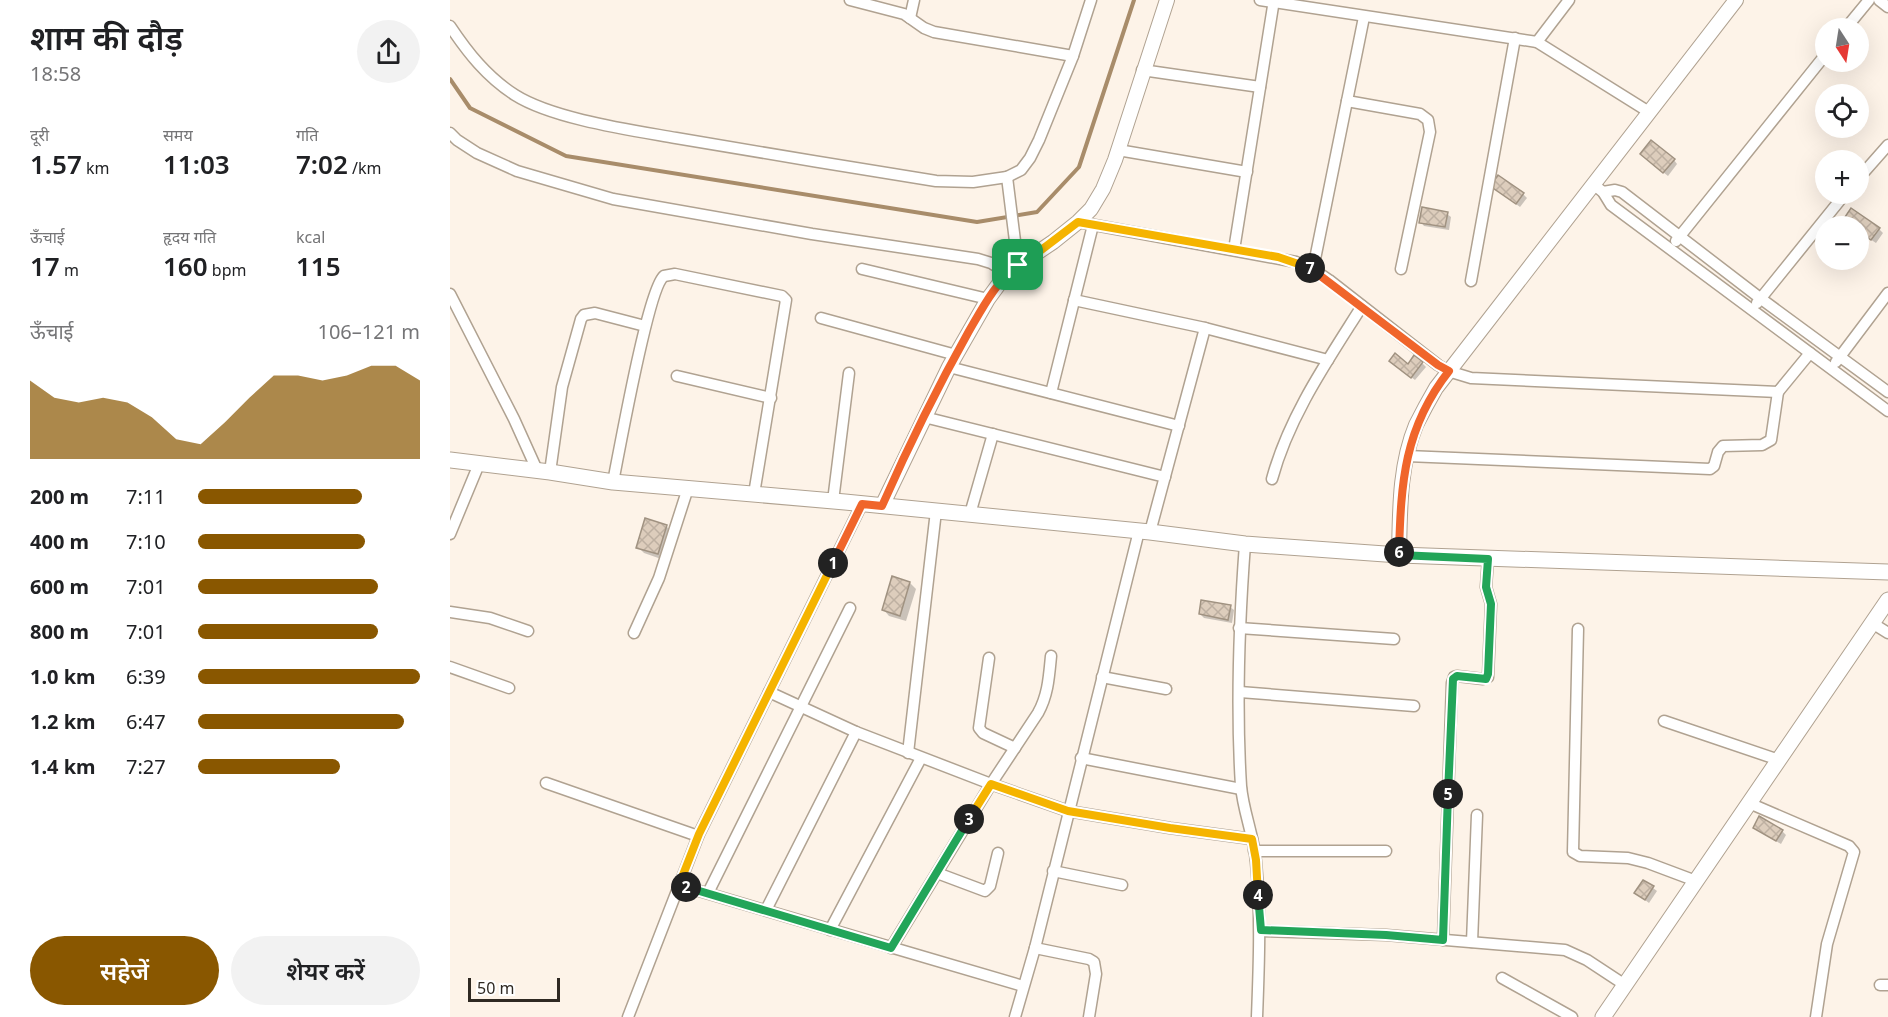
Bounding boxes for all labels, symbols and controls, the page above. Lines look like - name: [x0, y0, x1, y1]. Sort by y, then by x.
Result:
- text: शाम की दौड़: [30, 15, 183, 60]
- north arrow: [1815, 18, 1869, 72]
- map controls: [1815, 18, 1869, 270]
- button: share: [357, 20, 420, 83]
- text: 18:58: [30, 60, 81, 87]
- button: locate: [1815, 84, 1869, 138]
- text: दूरी: [30, 124, 49, 146]
- text: समय: [163, 124, 193, 146]
- text: गति: [296, 124, 318, 146]
- text: 1.57: [30, 146, 82, 182]
- text: 11:03: [163, 146, 230, 182]
- text: 7:02: [296, 146, 348, 182]
- button: +: [1815, 150, 1869, 204]
- text: km: [82, 157, 109, 179]
- text: /km: [348, 157, 381, 179]
- button: −: [1815, 216, 1869, 270]
- text: ऊँचाई: [30, 226, 65, 248]
- text: हृदय गति: [163, 226, 216, 248]
- text: kcal: [296, 226, 325, 248]
- pin: [992, 239, 1043, 290]
- text: 17: [30, 248, 60, 284]
- text: 160: [163, 248, 208, 284]
- text: 115: [296, 248, 341, 284]
- icon: arrive: [1001, 248, 1034, 281]
- pin: 7: [1295, 253, 1325, 283]
- text: 7: [1305, 257, 1315, 279]
- text: m: [60, 259, 79, 281]
- text: bpm: [208, 259, 246, 281]
- text: ऊँचाई: [30, 318, 73, 345]
- text: 106–121 m: [317, 318, 420, 345]
- text: 200 m: [30, 483, 89, 510]
- text: 7:11: [126, 483, 166, 510]
- text: 400 m: [30, 528, 89, 555]
- text: 7:10: [126, 528, 166, 555]
- pin: 6: [1384, 537, 1414, 567]
- text: 6: [1394, 541, 1404, 563]
- pin: 1: [818, 548, 848, 578]
- text: 1: [828, 552, 838, 574]
- text: 600 m: [30, 573, 89, 600]
- text: 7:01: [126, 573, 166, 600]
- text: 800 m: [30, 618, 89, 645]
- text: 7:01: [126, 618, 166, 645]
- text: 1.0 km: [30, 663, 96, 690]
- text: 6:39: [126, 663, 166, 690]
- text: 1.2 km: [30, 708, 96, 735]
- text: 6:47: [126, 708, 166, 735]
- text: 1.4 km: [30, 753, 96, 780]
- text: 7:27: [126, 753, 166, 780]
- pin: 5: [1433, 779, 1463, 809]
- text: 5: [1443, 783, 1453, 805]
- pin: 3: [954, 804, 984, 834]
- text: 3: [964, 808, 974, 830]
- pin: 2: [671, 872, 701, 902]
- text: 2: [681, 876, 691, 898]
- pin: 4: [1243, 880, 1273, 910]
- text: 4: [1253, 884, 1263, 906]
- button: सहेजें: [30, 936, 219, 1005]
- button: शेयर करें: [231, 936, 420, 1005]
- scale bar: [468, 975, 560, 1002]
- text: 50 m: [477, 977, 514, 999]

